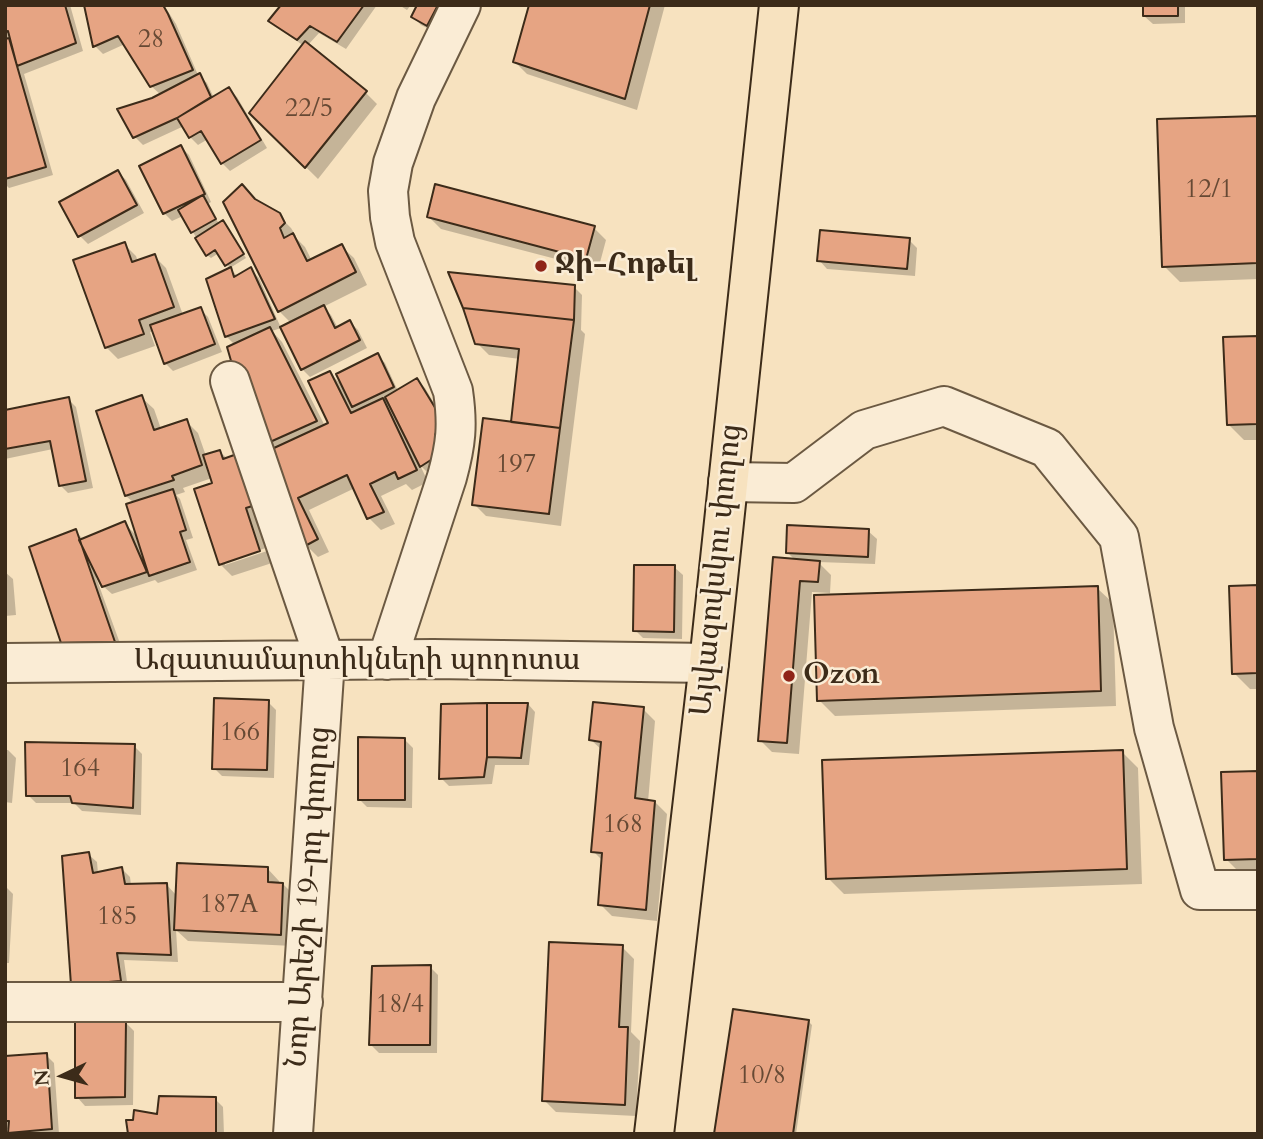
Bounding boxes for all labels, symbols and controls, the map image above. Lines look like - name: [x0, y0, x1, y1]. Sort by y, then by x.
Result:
- house number: 28: [138, 25, 164, 57]
- house number: 22/5: [285, 94, 333, 126]
- house number: 12/1: [1185, 175, 1233, 207]
- place label: Ջի-Հոթել: [555, 248, 697, 284]
- marker: Ջի-Հոթել: [533, 258, 549, 274]
- street label: Այվազովսկու փողոց: [685, 422, 751, 718]
- house number: 197: [496, 450, 536, 482]
- street label: Ազատամարտիկների պողոտա: [134, 644, 580, 680]
- place label: Ozon: [803, 658, 880, 694]
- marker: Ozon: [781, 668, 797, 684]
- house number: 166: [220, 718, 260, 750]
- street label: Նոր Արեշի 19-րդ փողոց: [280, 725, 340, 1069]
- house number: 164: [60, 754, 100, 786]
- house number: 168: [603, 810, 643, 842]
- house number: 187A: [200, 890, 258, 922]
- house number: 185: [97, 902, 137, 934]
- house number: 18/4: [376, 990, 424, 1022]
- north arrow: [28, 1041, 98, 1111]
- house number: 10/8: [738, 1061, 786, 1093]
- text: N: [28, 1068, 56, 1087]

